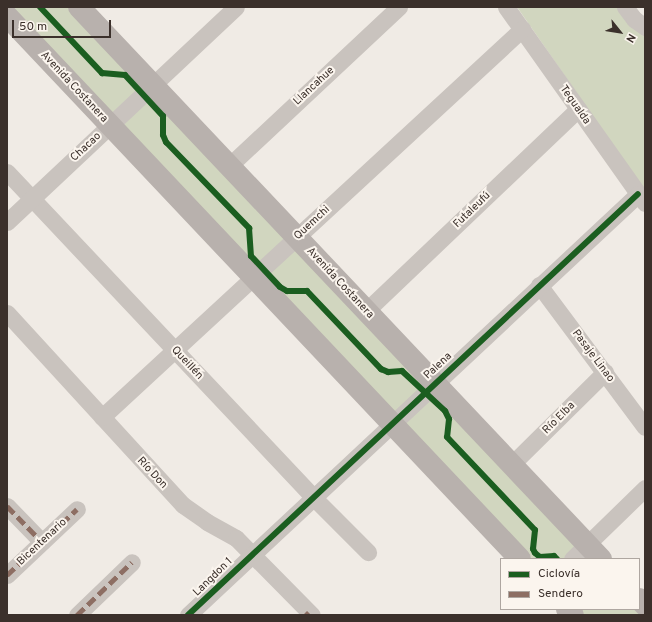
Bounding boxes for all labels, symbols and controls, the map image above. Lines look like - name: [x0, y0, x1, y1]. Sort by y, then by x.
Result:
- scale bar: [14, 12, 113, 38]
- north arrow: [600, 12, 640, 52]
- text: 50 m: [19, 19, 47, 35]
- text: N: [622, 31, 638, 45]
- street label: Avenida Costanera: [38, 49, 110, 125]
- street label: Llancahue: [291, 64, 337, 108]
- street label: Tegualda: [557, 83, 593, 127]
- street label: Chacao: [68, 130, 104, 164]
- street label: Futaleufú: [451, 189, 493, 231]
- street label: Quemchi: [291, 203, 333, 243]
- street label: Avenida Costanera: [304, 245, 376, 321]
- street label: Pasaje Linao: [569, 327, 617, 385]
- street label: Queillén: [168, 344, 206, 382]
- street label: Palena: [421, 350, 455, 382]
- street label: Río Elba: [540, 399, 578, 437]
- street label: Río Don: [134, 454, 170, 492]
- street label: Bicentenario: [14, 516, 70, 568]
- street label: Langdon 1: [191, 555, 235, 599]
- legend: [500, 558, 640, 610]
- text: Ciclovía: [538, 566, 580, 582]
- text: Sendero: [538, 586, 583, 602]

